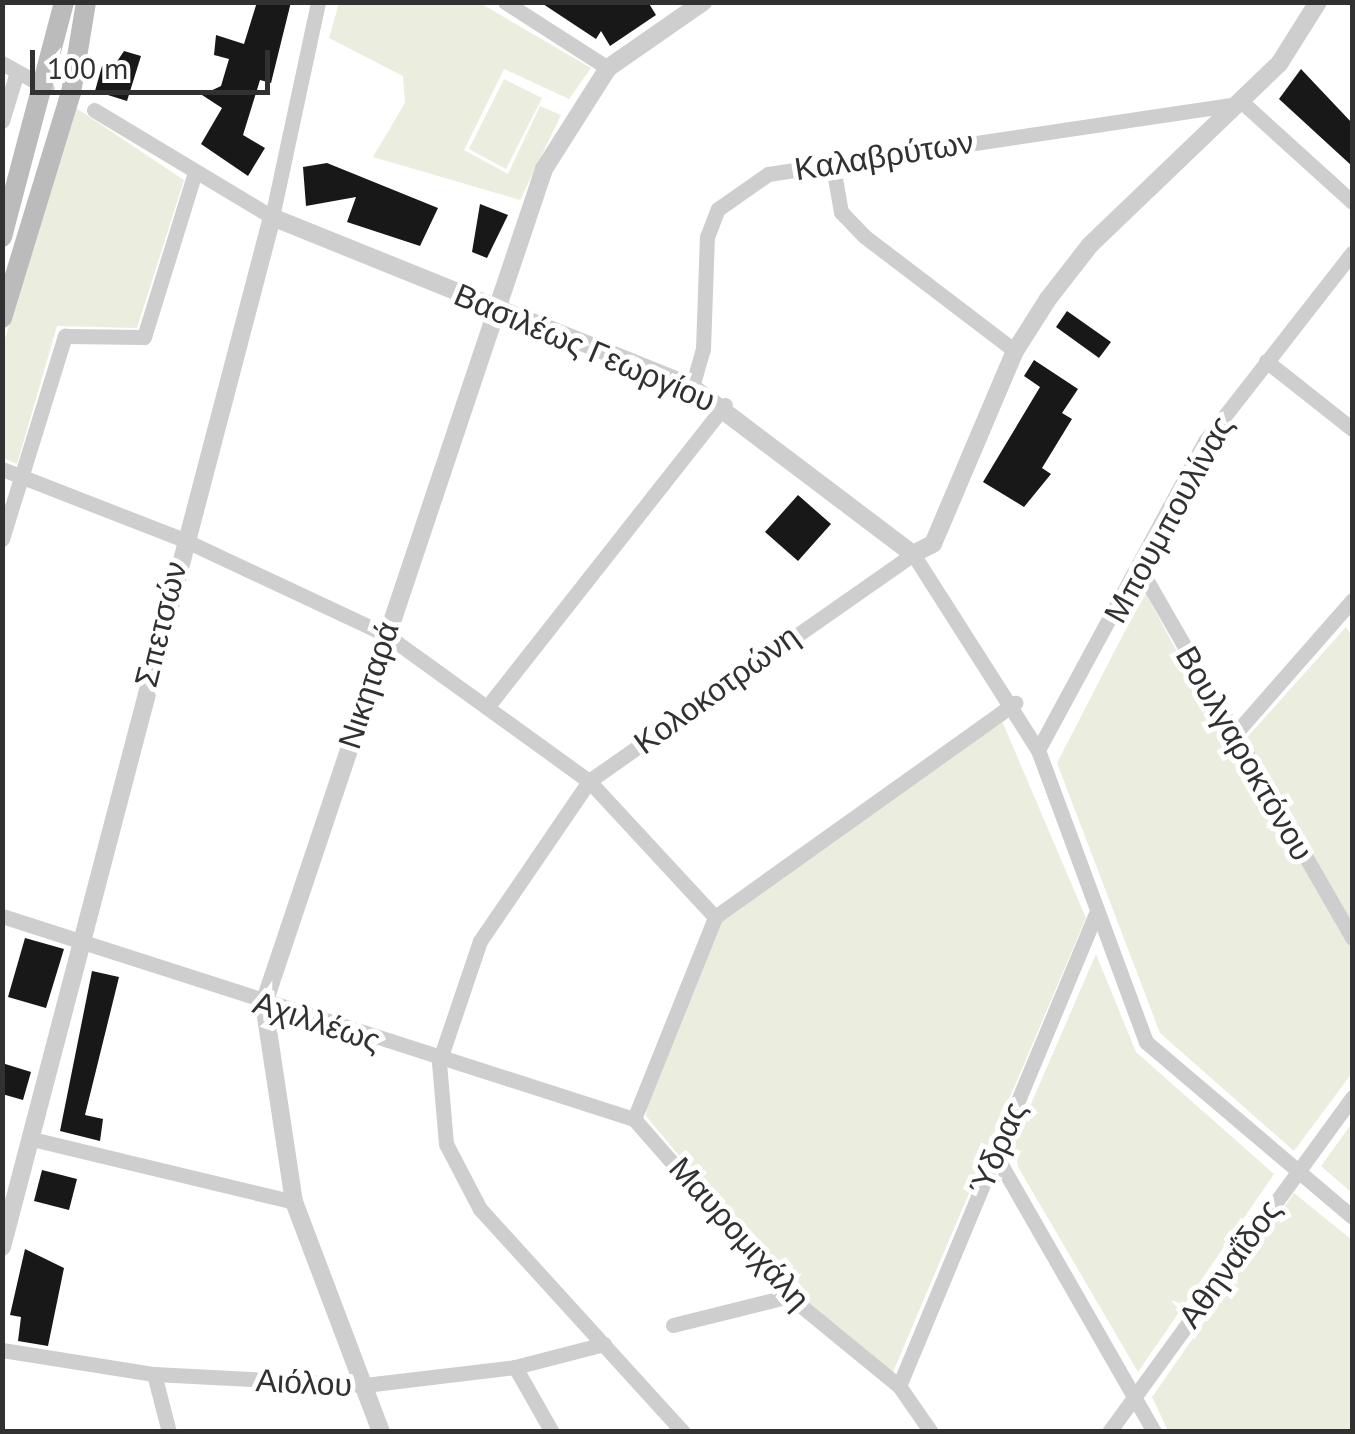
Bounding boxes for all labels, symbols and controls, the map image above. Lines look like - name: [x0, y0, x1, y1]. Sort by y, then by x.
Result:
- scale bar: [35, 30, 275, 92]
- text: 100 m: [47, 48, 128, 87]
- street label: Καλαβρύτων: [792, 122, 976, 188]
- street label: Βασιλέως Γεωργίου: [449, 275, 721, 419]
- street label: Μπουμπουλίνας: [1095, 409, 1241, 629]
- street label: Σπετσών: [126, 557, 194, 691]
- street label: Κολοκοτρώνη: [626, 616, 806, 762]
- street label: Νικηταρά: [329, 617, 407, 753]
- street label: Βουλγαροκτόνου: [1168, 639, 1322, 867]
- street label: Αχιλλέως: [249, 982, 385, 1060]
- street label: Ύδρας: [960, 1096, 1034, 1200]
- street label: Μαυρομιχάλη: [662, 1149, 818, 1317]
- street label: Αθηναΐδος: [1170, 1191, 1288, 1335]
- street label: Αιόλου: [255, 1360, 353, 1404]

